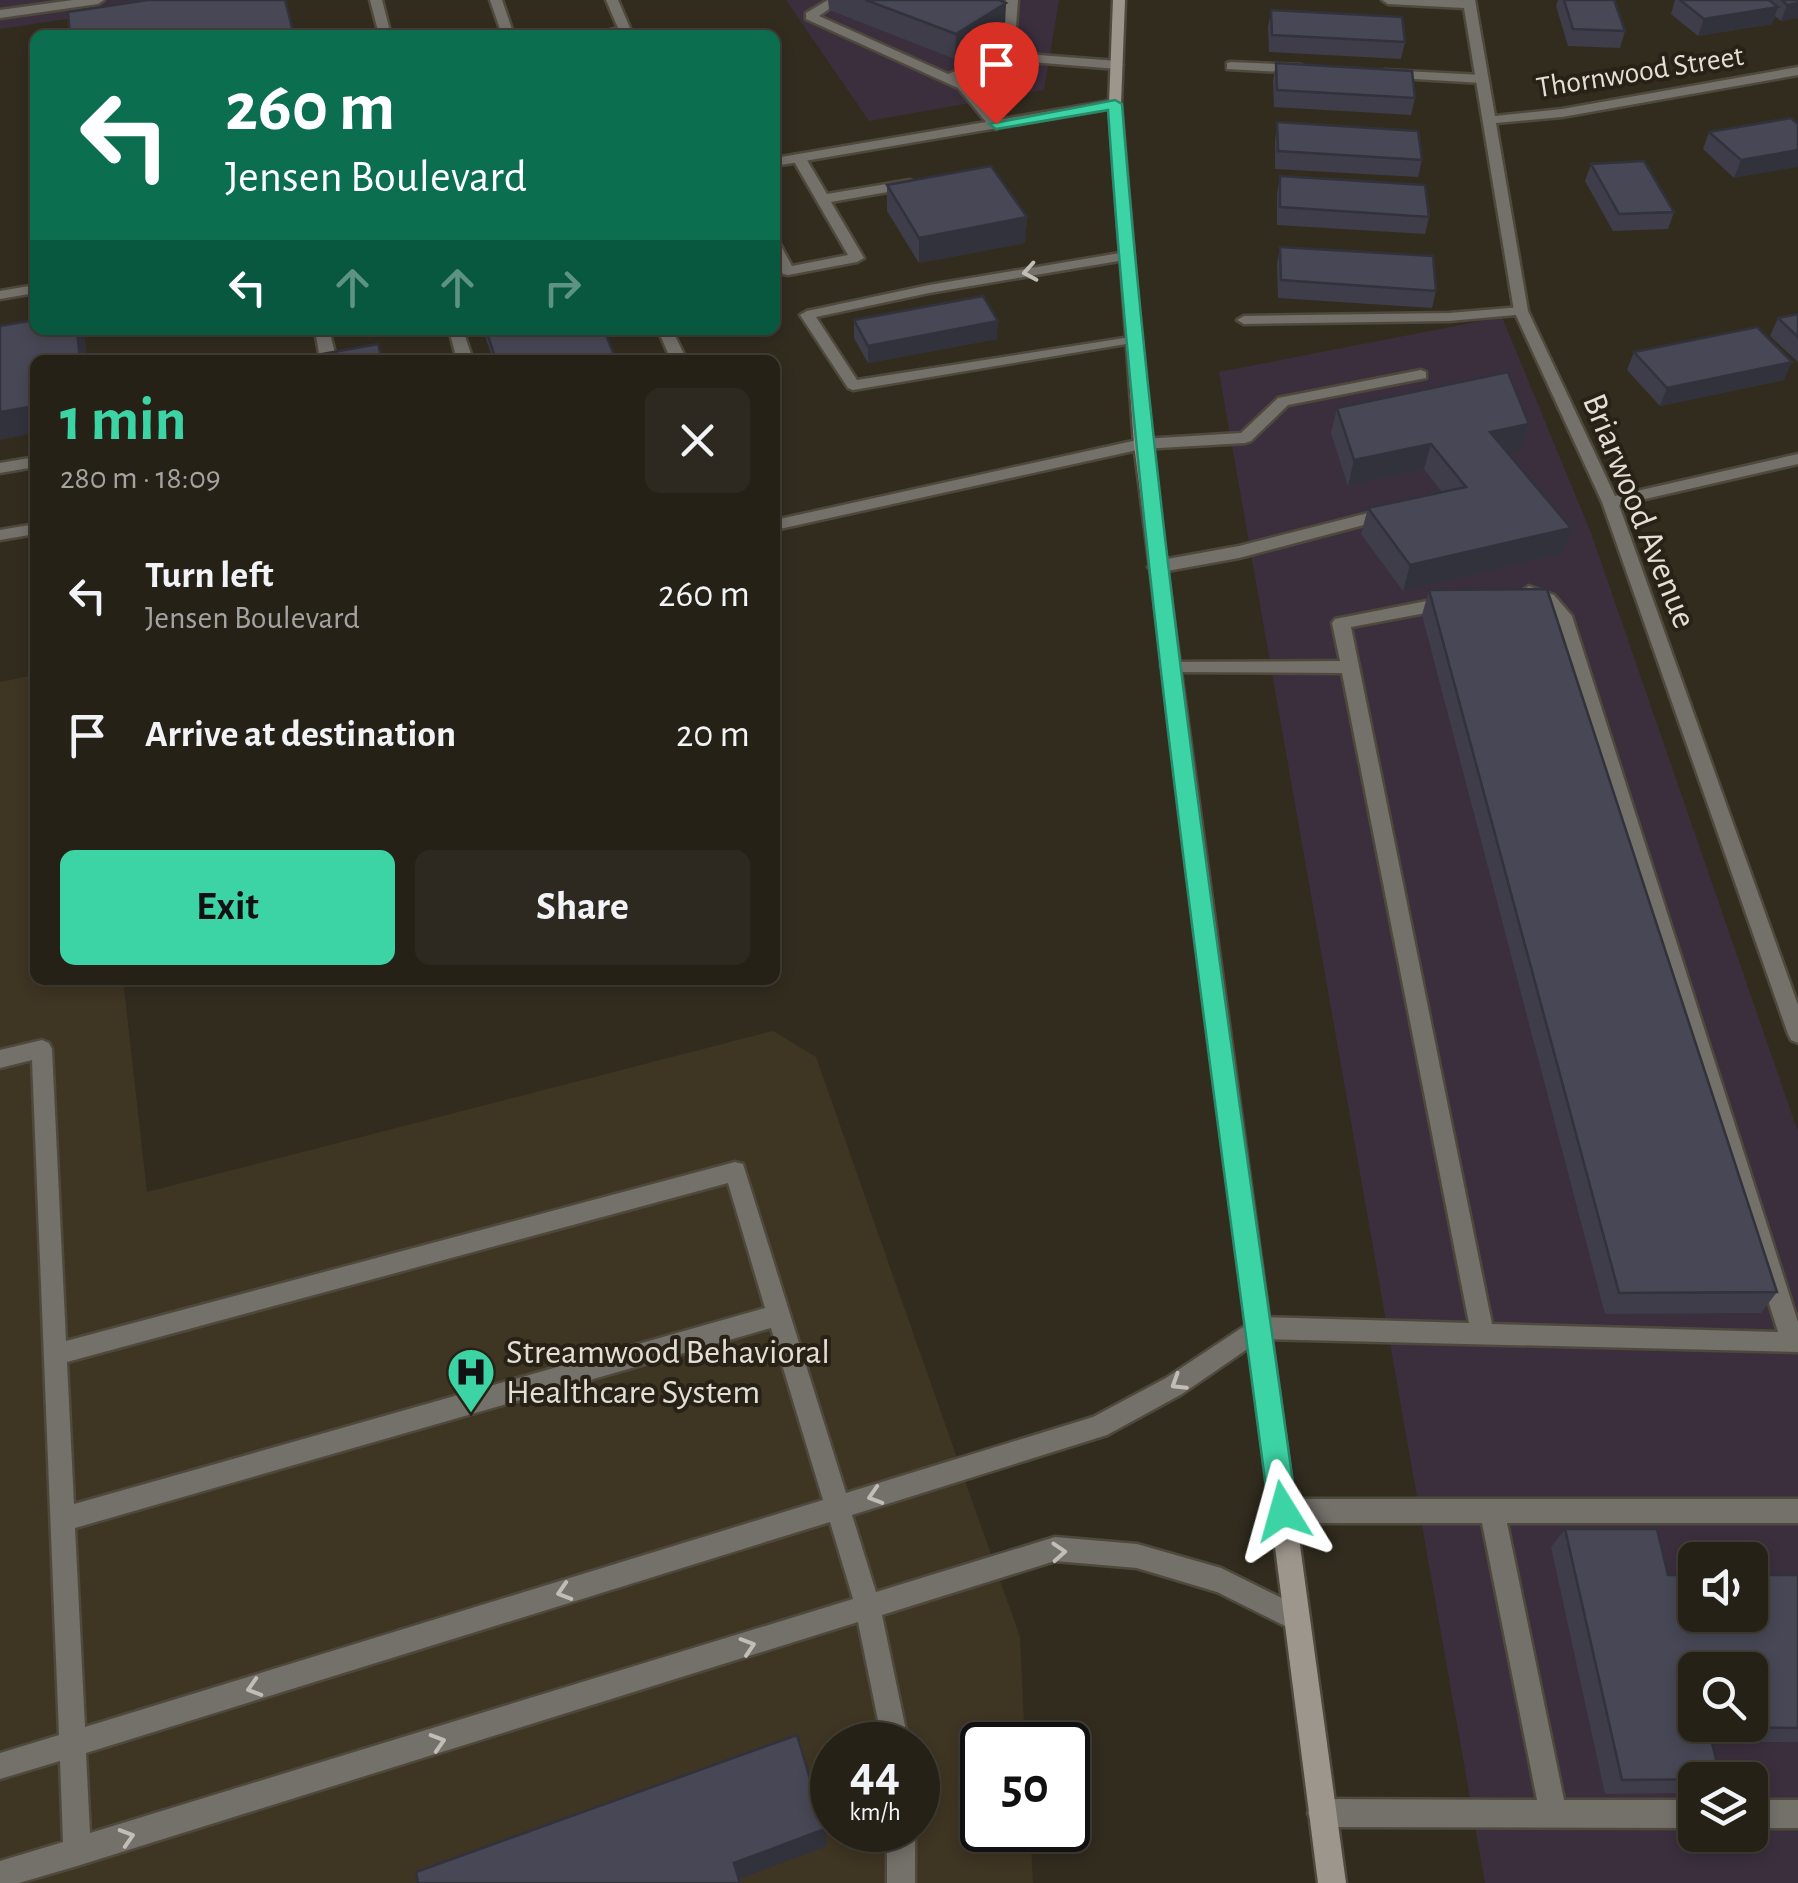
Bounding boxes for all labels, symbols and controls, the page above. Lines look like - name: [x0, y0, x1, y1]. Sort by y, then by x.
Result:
- pin: [954, 22, 1039, 125]
- icon: arrive: [969, 37, 1024, 92]
- street label: Thornwood Street: [1534, 41, 1746, 103]
- icon: left: [60, 70, 190, 200]
- text: 260 m: [225, 73, 395, 143]
- text: Jensen Boulevard: [225, 155, 527, 200]
- icon: left: [220, 260, 275, 315]
- icon: ahead: [325, 260, 380, 315]
- icon: ahead: [430, 260, 485, 315]
- icon: right: [535, 260, 590, 315]
- one-way arrow: [1022, 261, 1038, 282]
- button: close: [645, 388, 750, 493]
- street label: Briarwood Avenue: [1576, 389, 1702, 633]
- text: 1 min: [60, 391, 186, 451]
- text: 280 m · 18:09: [60, 462, 221, 494]
- text: Turn left: [145, 557, 273, 595]
- icon: left: [60, 568, 115, 623]
- text: 260 m: [658, 576, 750, 614]
- text: Jensen Boulevard: [145, 602, 360, 634]
- icon: arrive: [60, 708, 115, 763]
- text: Arrive at destination: [145, 716, 456, 754]
- text: 20 m: [676, 716, 750, 754]
- button: Exit: [60, 850, 395, 965]
- button: Share: [415, 850, 750, 965]
- place label: Streamwood Behavioral Healthcare System: [506, 1335, 830, 1410]
- hospital icon: Streamwood Behavioral Healthcare System: [445, 1346, 497, 1414]
- one-way arrow: [1171, 1371, 1189, 1390]
- position arrow: [1231, 1459, 1335, 1563]
- one-way arrow: [867, 1484, 884, 1505]
- one-way arrow: [1051, 1542, 1067, 1563]
- map controls: [1678, 1542, 1768, 1852]
- button: sound: [1678, 1542, 1768, 1632]
- one-way arrow: [556, 1580, 573, 1601]
- one-way arrow: [739, 1637, 756, 1657]
- button: search: [1678, 1652, 1768, 1742]
- one-way arrow: [246, 1676, 263, 1696]
- speed limit sign: 50: [960, 1722, 1090, 1852]
- one-way arrow: [428, 1733, 445, 1754]
- text: 44: [850, 1750, 900, 1800]
- button: layers: [1678, 1762, 1768, 1852]
- text: km/h: [849, 1800, 901, 1825]
- one-way arrow: [118, 1828, 135, 1849]

